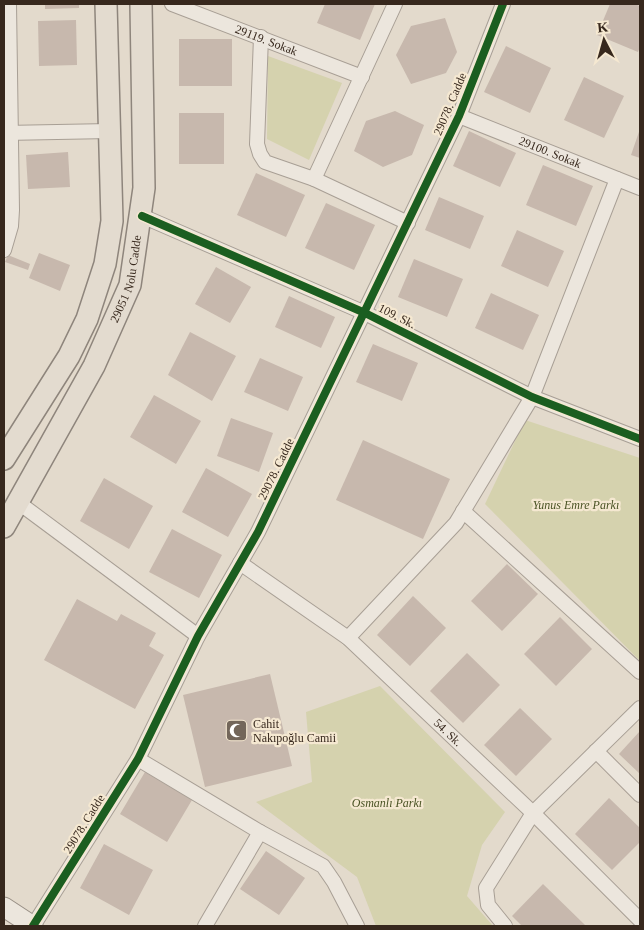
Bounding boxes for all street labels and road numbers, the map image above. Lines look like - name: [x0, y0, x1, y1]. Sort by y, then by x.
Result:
- street label: 29119. Sokak: [233, 22, 299, 59]
- street label: 29078. Cadde: [431, 71, 469, 137]
- street label: 29100. Sokak: [517, 134, 583, 171]
- street label: 29051 Nolu Cadde: [107, 234, 144, 325]
- street label: 109. Sk.: [376, 301, 418, 331]
- street label: 29078. Cadde: [255, 436, 297, 502]
- street label: 54. Sk.: [431, 716, 465, 749]
- street label: 29078. Cadde: [60, 792, 108, 856]

